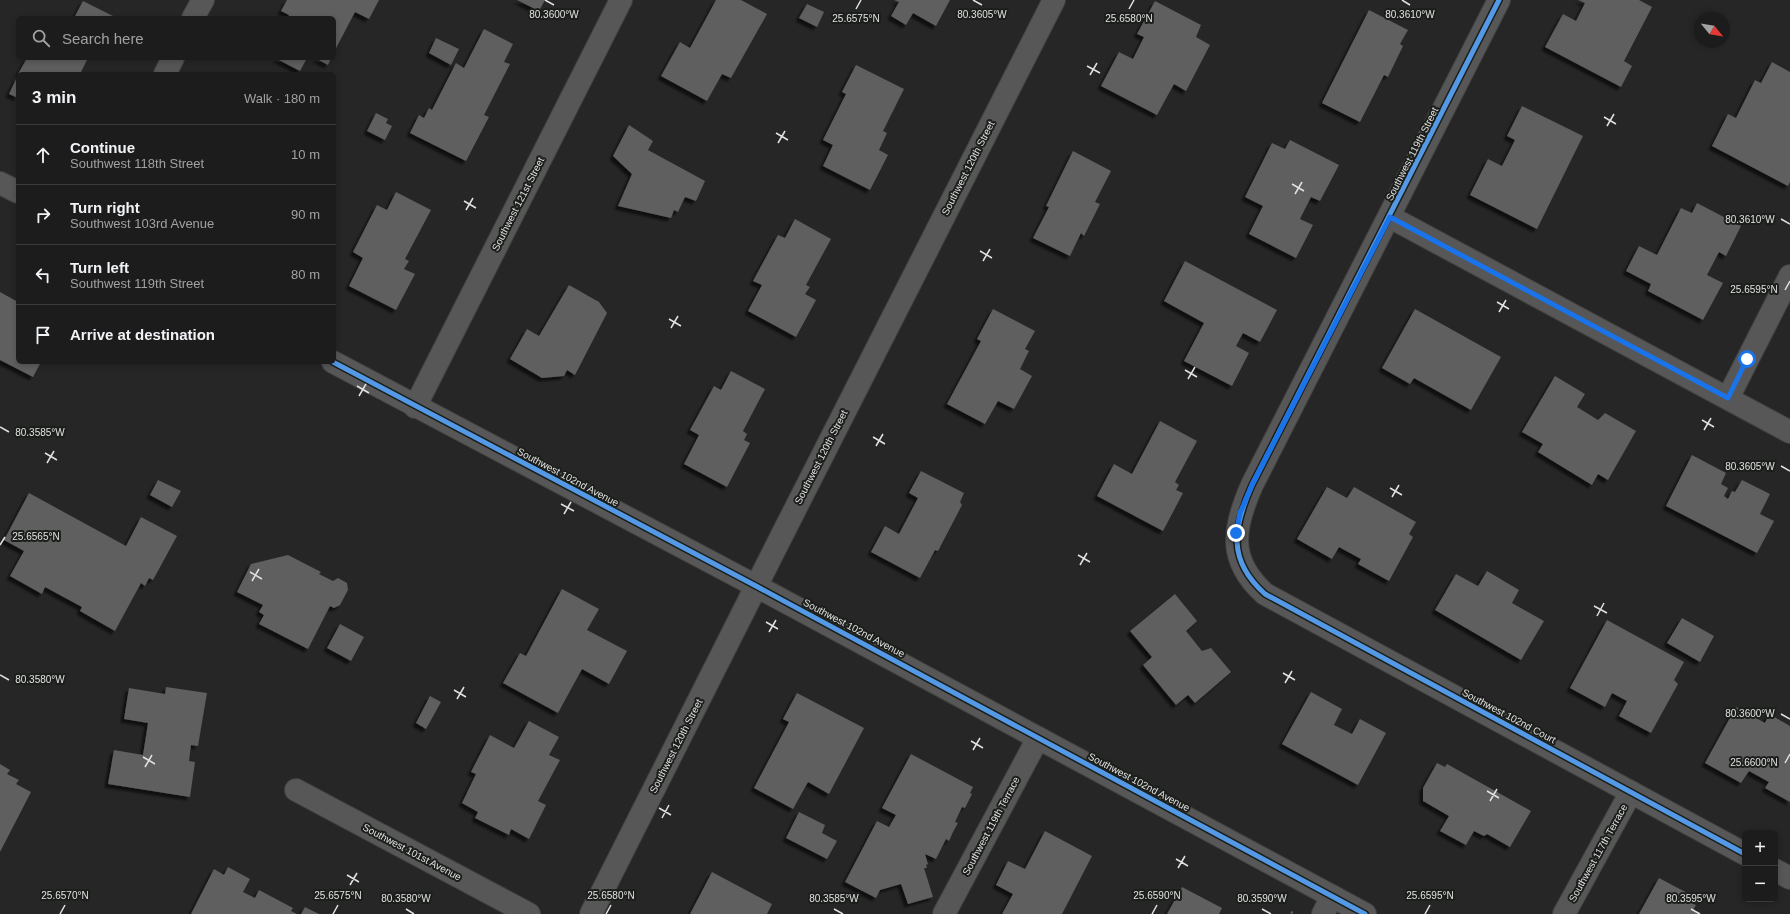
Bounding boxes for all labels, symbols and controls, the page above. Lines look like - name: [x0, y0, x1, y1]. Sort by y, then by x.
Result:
- text: 80.3600°W: [529, 9, 579, 20]
- text: 80.3605°W: [957, 9, 1007, 20]
- text: 80.3610°W: [1385, 9, 1435, 20]
- north arrow: [1694, 12, 1730, 48]
- text: 25.6575°N: [832, 13, 880, 24]
- text: 25.6580°N: [1105, 13, 1153, 24]
- search box: [16, 16, 336, 60]
- icon: search: [30, 27, 52, 49]
- text: Search here: [62, 30, 144, 47]
- text: 3 min: [32, 88, 76, 107]
- text: Walk · 180 m: [244, 91, 320, 106]
- street label: Southwest 119th Street: [1384, 105, 1440, 202]
- street label: Southwest 120th Street: [939, 119, 997, 217]
- text: Continue: [70, 139, 135, 156]
- icon: ahead: [32, 144, 54, 166]
- text: 10 m: [291, 147, 320, 162]
- street label: Southwest 121st Street: [490, 155, 546, 253]
- text: Southwest 118th Street: [70, 156, 204, 171]
- text: Turn right: [70, 199, 140, 216]
- icon: right: [32, 204, 54, 226]
- text: 90 m: [291, 207, 320, 222]
- text: 80.3610°W: [1725, 214, 1775, 225]
- text: Southwest 103rd Avenue: [70, 216, 214, 231]
- text: Turn left: [70, 259, 129, 276]
- icon: left: [32, 264, 54, 286]
- text: 80 m: [291, 267, 320, 282]
- text: Southwest 119th Street: [70, 276, 204, 291]
- text: 25.6595°N: [1730, 284, 1778, 295]
- icon: arrive: [32, 324, 54, 346]
- text: Arrive at destination: [70, 326, 215, 343]
- route start: [1738, 350, 1756, 368]
- street label: Southwest 120th Street: [792, 408, 850, 506]
- text: 80.3585°W: [15, 427, 65, 438]
- street label: Southwest 102nd Avenue: [515, 446, 621, 509]
- text: 80.3605°W: [1725, 461, 1775, 472]
- route end: [1227, 524, 1245, 542]
- text: 25.6565°N: [12, 531, 60, 542]
- street label: Southwest 102nd Avenue: [801, 597, 907, 660]
- text: 80.3580°W: [15, 674, 65, 685]
- street label: Southwest 102nd Court: [1460, 687, 1558, 745]
- street label: Southwest 120th Street: [647, 697, 705, 795]
- text: 80.3600°W: [1725, 708, 1775, 719]
- street label: Southwest 102nd Avenue: [1086, 751, 1192, 814]
- text: 25.6600°N: [1730, 757, 1778, 768]
- street label: Southwest 119th Terrace: [960, 775, 1022, 877]
- street label: Southwest 117th Terrace: [1567, 802, 1630, 904]
- street label: Southwest 101st Avenue: [361, 821, 463, 883]
- map controls: [1742, 830, 1778, 902]
- button: +: [1742, 830, 1778, 866]
- button: −: [1742, 866, 1778, 902]
- text: 25.6570°N: [41, 890, 89, 901]
- text: 25.6575°N: [314, 890, 362, 901]
- text: 25.6580°N: [587, 890, 635, 901]
- text: 25.6590°N: [1133, 890, 1181, 901]
- text: 25.6595°N: [1406, 890, 1454, 901]
- text: 80.3580°W: [381, 893, 431, 904]
- text: 80.3585°W: [809, 893, 859, 904]
- text: 80.3590°W: [1237, 893, 1287, 904]
- text: 80.3595°W: [1666, 893, 1716, 904]

